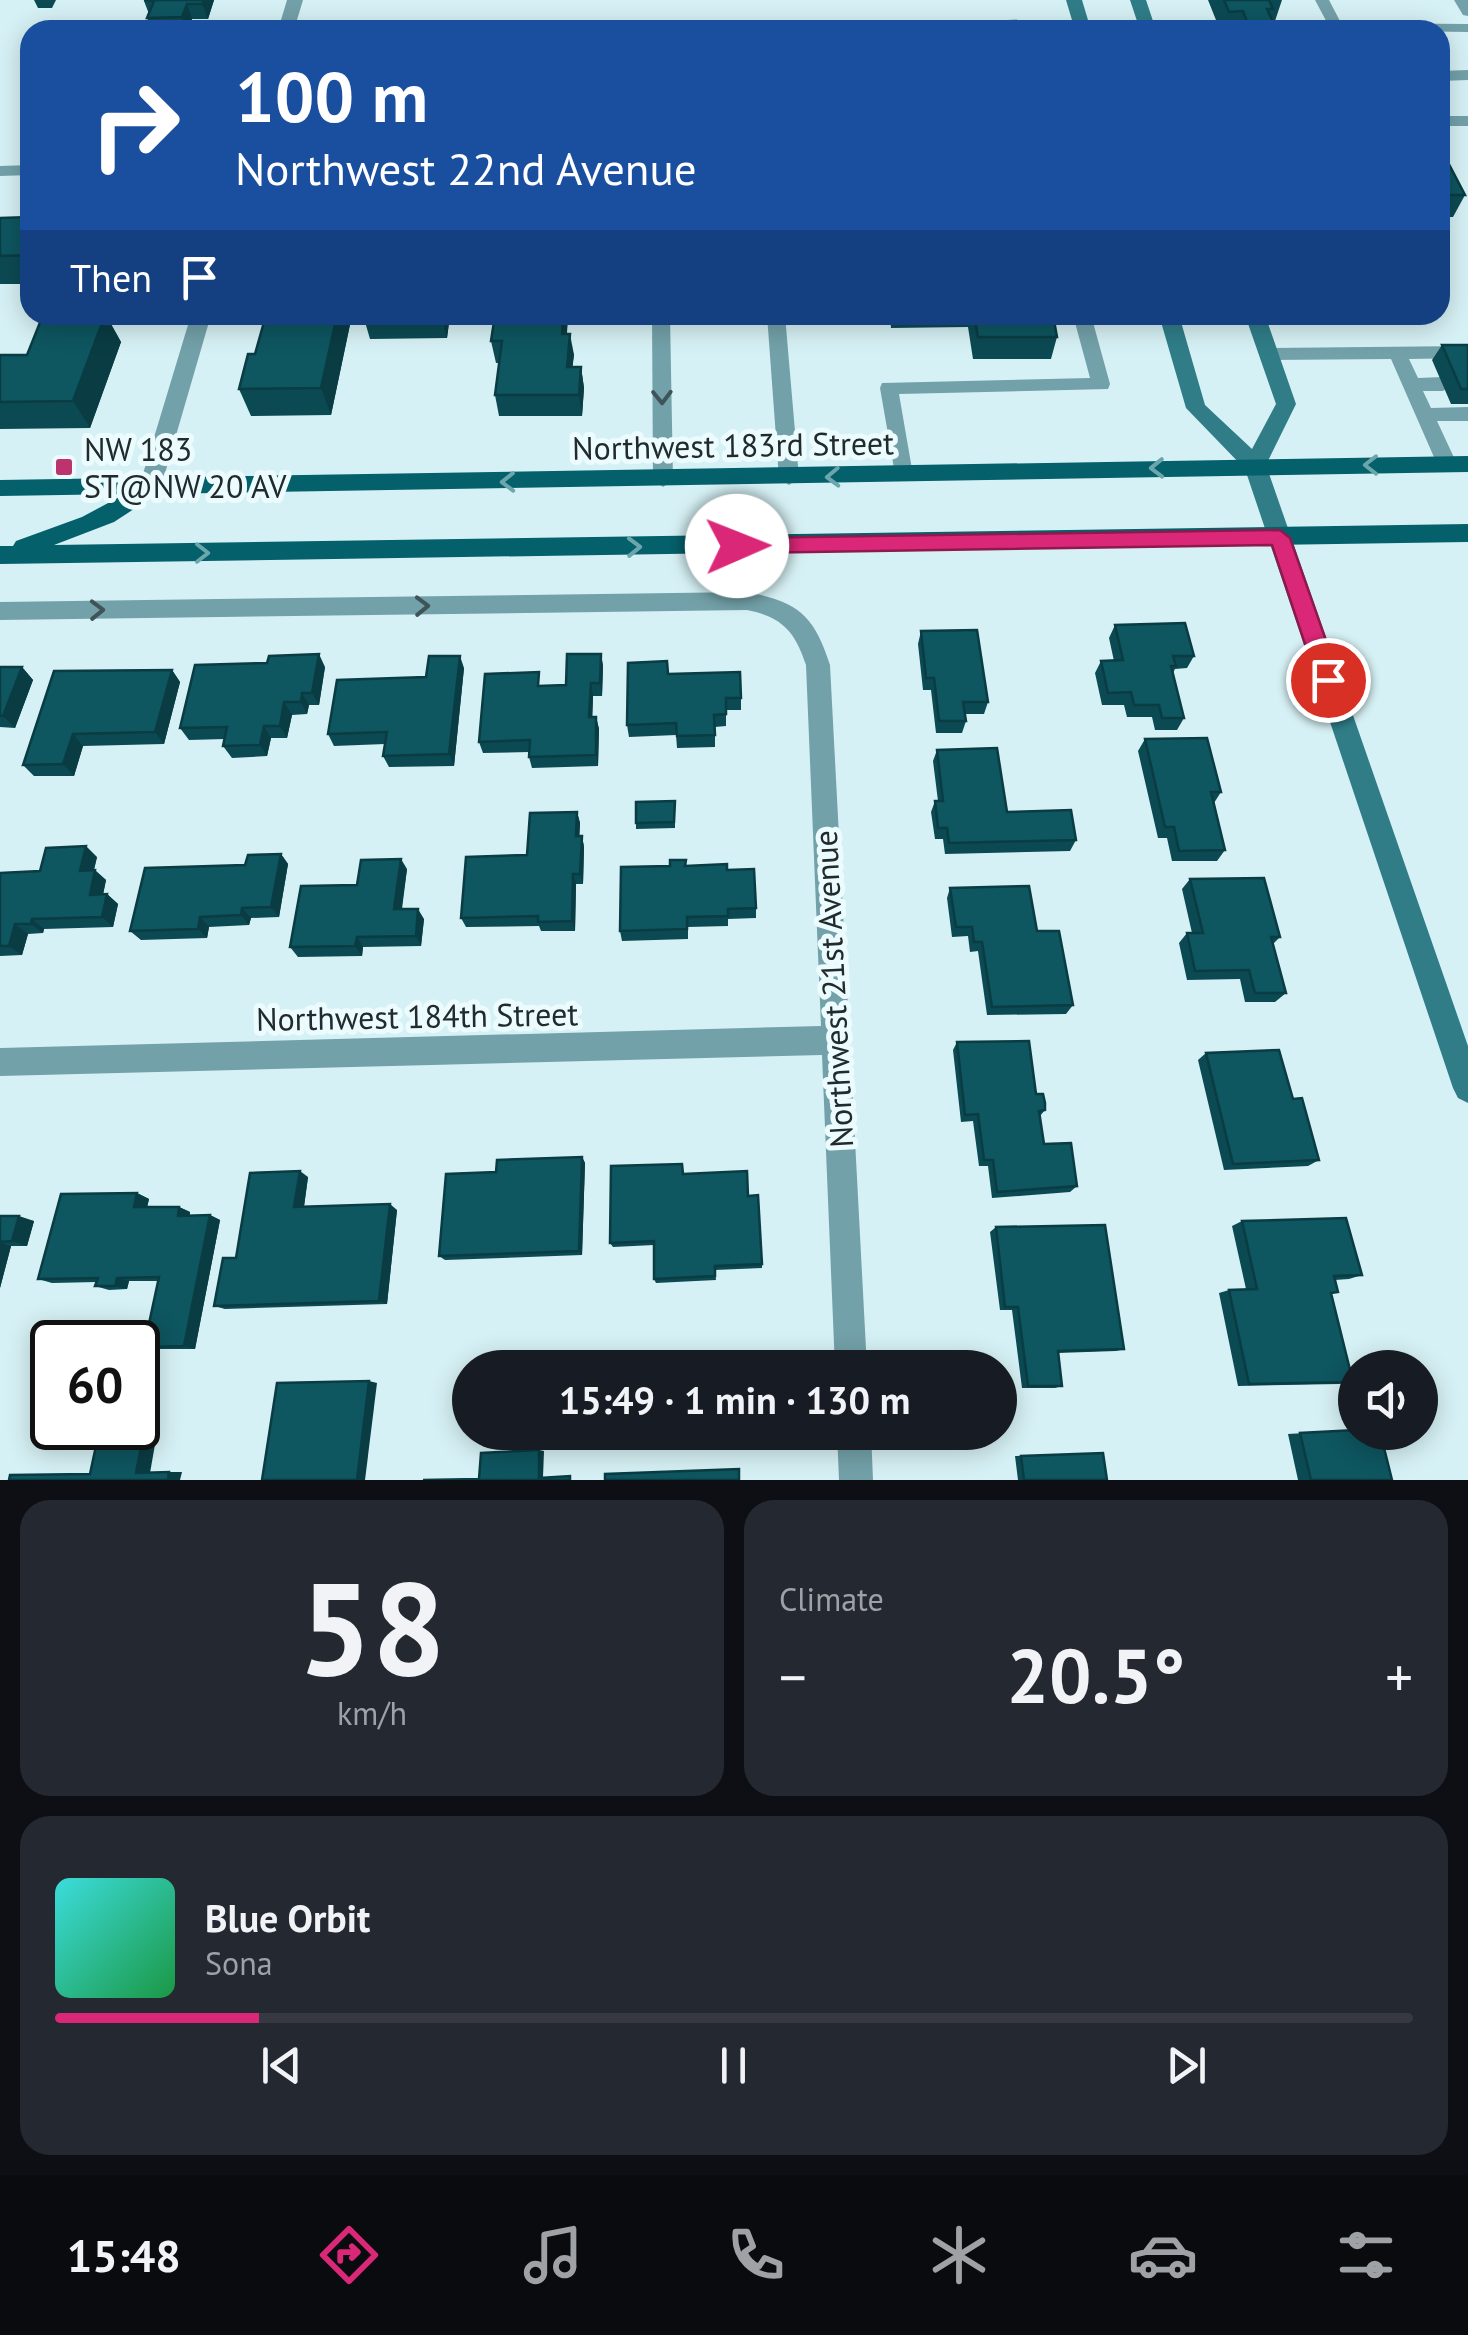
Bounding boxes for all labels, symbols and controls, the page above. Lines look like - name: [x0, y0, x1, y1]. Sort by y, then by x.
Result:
- text: 100 m: [235, 51, 428, 141]
- icon: right: [70, 60, 200, 190]
- text: Northwest 22nd Avenue: [235, 139, 697, 197]
- icon: arrive: [172, 250, 227, 305]
- text: Then: [70, 253, 152, 302]
- one-way arrow: [651, 390, 673, 406]
- street label: Northwest 183rd Street: [572, 421, 894, 469]
- place label: NW 183 ST@NW 20 AV: [84, 428, 287, 507]
- one-way arrow: [1362, 454, 1378, 476]
- marker: NW 183 ST@NW 20 AV: [53, 456, 75, 478]
- one-way arrow: [1149, 457, 1165, 478]
- one-way arrow: [824, 466, 840, 487]
- one-way arrow: [499, 471, 514, 493]
- position arrow: [685, 494, 789, 598]
- one-way arrow: [626, 536, 642, 558]
- one-way arrow: [196, 542, 211, 564]
- one-way arrow: [415, 595, 431, 616]
- one-way arrow: [90, 599, 106, 621]
- pin: [1286, 638, 1371, 723]
- icon: arrive: [1301, 653, 1356, 708]
- street label: Northwest 21st Avenue: [804, 829, 862, 1149]
- street label: Northwest 184th Street: [256, 992, 579, 1040]
- speed limit sign: 60: [30, 1320, 160, 1450]
- map controls: [1338, 1350, 1438, 1450]
- button: sound: [1338, 1350, 1438, 1450]
- text: 15:49 · 1 min · 130 m: [559, 1375, 910, 1424]
- text: 58: [298, 1543, 446, 1711]
- text: Climate: [779, 1578, 884, 1620]
- text: 20.5°: [1007, 1627, 1185, 1724]
- text: −: [779, 1641, 807, 1712]
- text: +: [1385, 1641, 1413, 1712]
- text: km/h: [337, 1692, 407, 1734]
- text: Blue Orbit: [205, 1893, 370, 1942]
- text: Sona: [205, 1942, 273, 1984]
- icon: previous: [254, 2038, 309, 2093]
- icon: pause: [706, 2038, 761, 2093]
- icon: next: [1159, 2038, 1214, 2093]
- icon: directions: [314, 2220, 384, 2290]
- icon: music: [518, 2220, 588, 2290]
- icon: phone: [721, 2220, 791, 2290]
- icon: climate: [924, 2220, 994, 2290]
- icon: car: [1128, 2220, 1198, 2290]
- icon: filters: [1331, 2220, 1401, 2290]
- text: 15:48: [67, 2226, 181, 2284]

